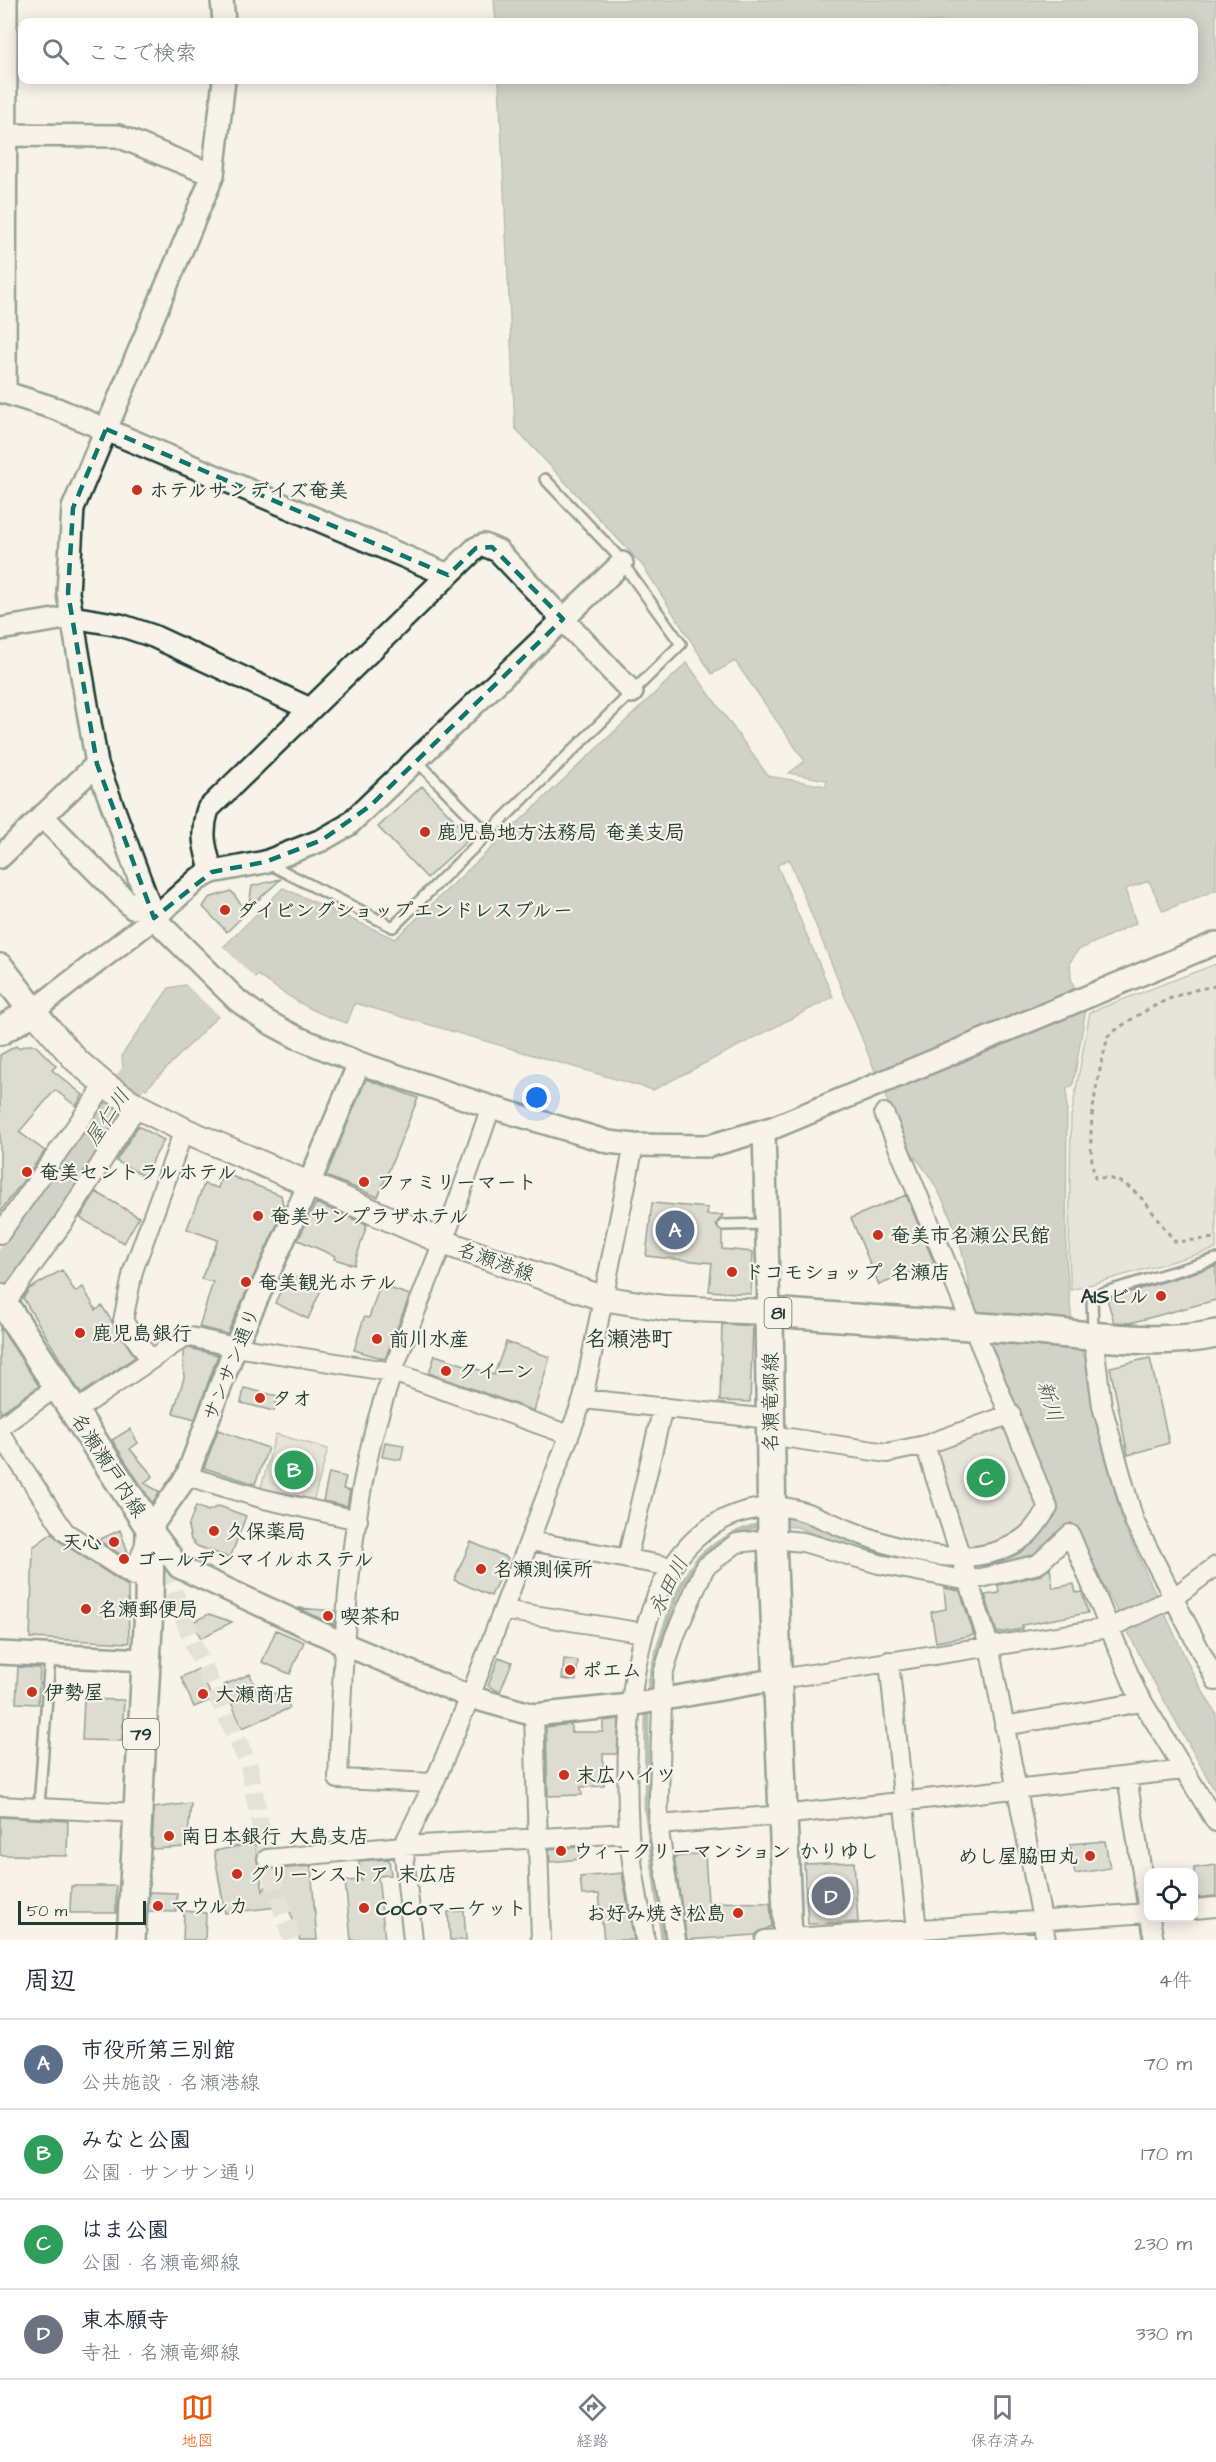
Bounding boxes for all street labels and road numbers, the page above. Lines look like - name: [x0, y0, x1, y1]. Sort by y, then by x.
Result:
- street label: 名瀬港線: [453, 1235, 538, 1289]
- road number: 81: [764, 1298, 792, 1328]
- street label: サンサン通り: [196, 1303, 267, 1425]
- street label: 名瀬竜郷線: [757, 1352, 785, 1452]
- street label: 名瀬瀬戸内線: [64, 1408, 153, 1523]
- road number: 79: [123, 1719, 159, 1749]

